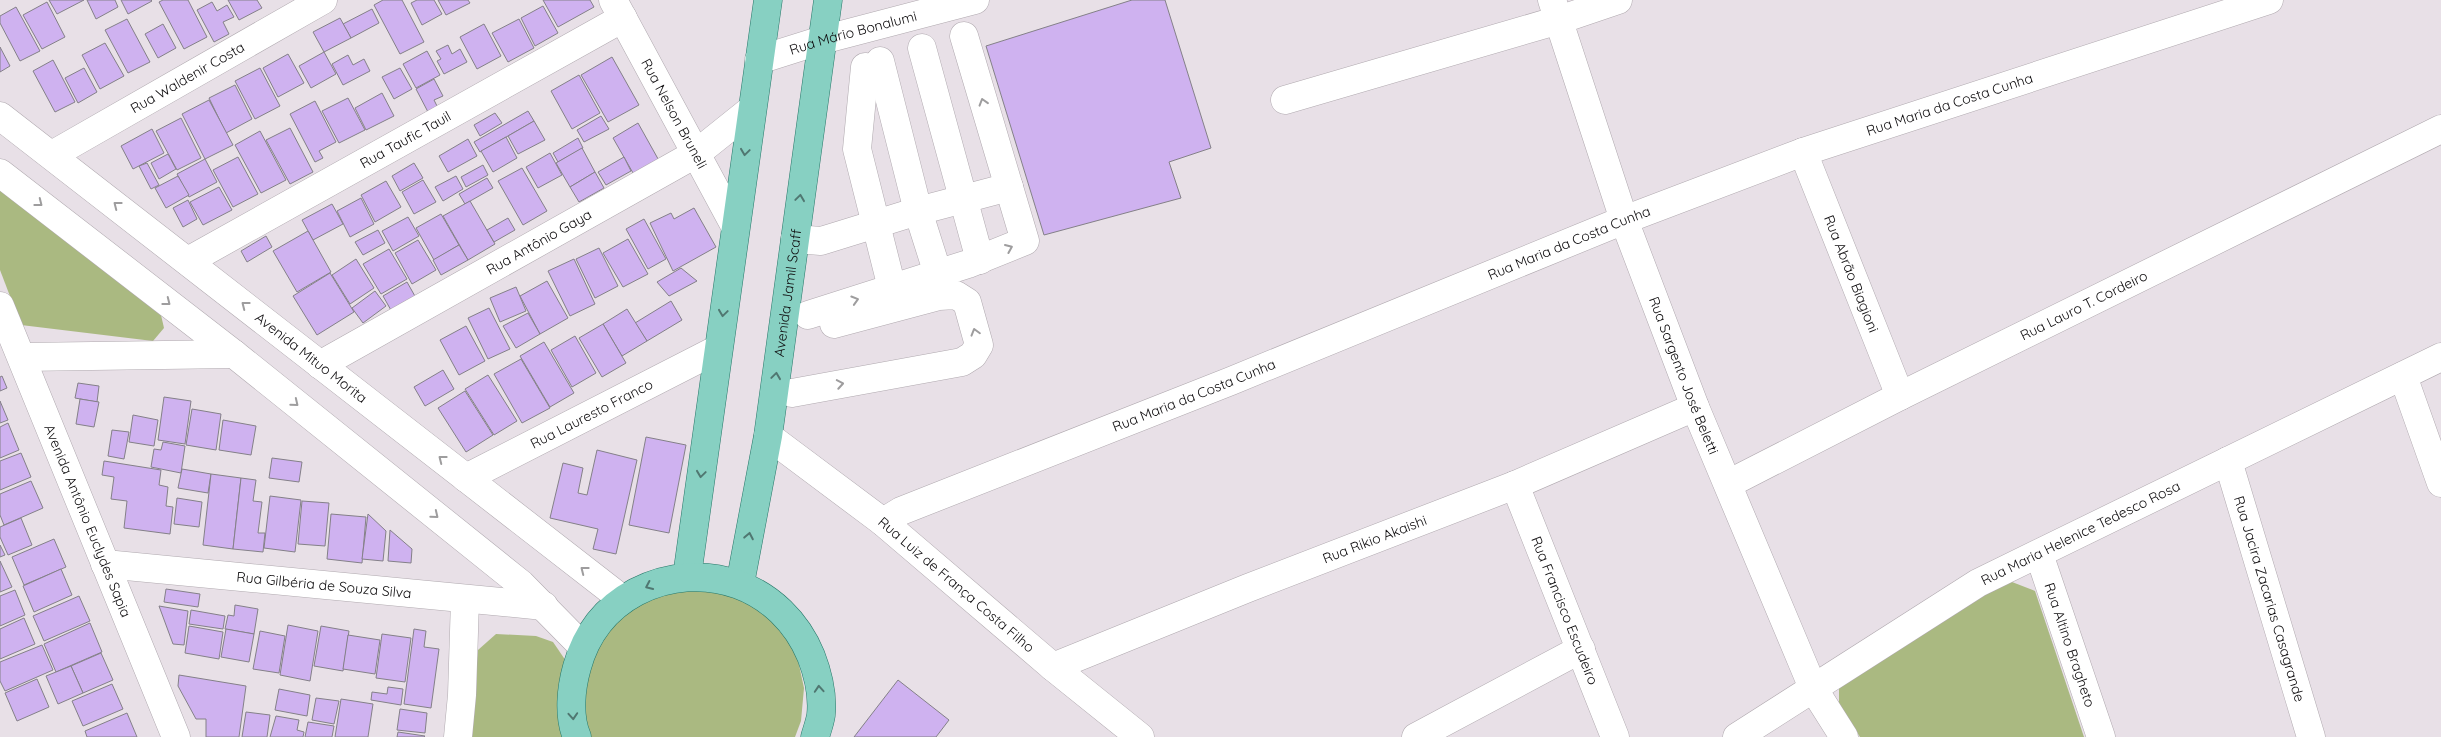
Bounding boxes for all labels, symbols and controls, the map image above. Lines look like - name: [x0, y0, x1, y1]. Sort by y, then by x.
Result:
- street label: Rua Mário Bonalumi: [787, 7, 919, 59]
- street label: Rua Waldenir Costa: [127, 38, 248, 117]
- street label: Rua Nelson Bruneli: [637, 55, 711, 172]
- street label: Rua Maria da Costa Cunha: [1864, 69, 2035, 140]
- one-way arrow: [979, 99, 989, 107]
- street label: Rua Taufic Tauil: [357, 107, 454, 172]
- one-way arrow: [741, 148, 751, 156]
- one-way arrow: [795, 193, 805, 202]
- one-way arrow: [33, 197, 42, 205]
- one-way arrow: [113, 202, 122, 211]
- street label: Rua Maria da Costa Cunha: [1485, 202, 1653, 284]
- street label: Rua Antônio Gaya: [483, 205, 595, 279]
- street label: Rua Abrão Biagioni: [1820, 212, 1883, 335]
- street label: Avenida Jamil Scaff: [770, 228, 805, 358]
- one-way arrow: [1004, 244, 1013, 254]
- street label: Rua Lauro T. Cordeiro: [2017, 266, 2150, 344]
- street label: Rua Sargento José Beletti: [1645, 294, 1723, 457]
- one-way arrow: [161, 296, 171, 305]
- one-way arrow: [850, 296, 859, 306]
- one-way arrow: [242, 303, 251, 311]
- street label: Avenida Mituo Morita: [252, 309, 371, 407]
- one-way arrow: [718, 309, 728, 317]
- one-way arrow: [971, 329, 981, 337]
- street label: Rua Maria da Costa Cunha: [1110, 355, 1278, 436]
- one-way arrow: [770, 372, 781, 380]
- street label: Rua Lauresto Franco: [527, 375, 656, 453]
- one-way arrow: [835, 380, 844, 390]
- one-way arrow: [289, 397, 298, 405]
- street label: Avenida Antônio Euclydes Sapia: [40, 422, 135, 620]
- one-way arrow: [439, 457, 448, 465]
- one-way arrow: [696, 470, 707, 478]
- street label: Rua Maria Helenice Tedesco Rosa: [1978, 477, 2183, 589]
- street label: Rua Jacira Zacarias Casagrande: [2230, 494, 2309, 704]
- one-way arrow: [429, 510, 438, 518]
- street label: Rua Rikio Akaishi: [1320, 511, 1429, 567]
- street label: Rua Luiz de França Costa Filho: [874, 513, 1038, 656]
- one-way arrow: [743, 532, 754, 541]
- street label: Rua Francisco Escudeiro: [1527, 534, 1602, 687]
- one-way arrow: [581, 567, 590, 575]
- street label: Rua Gilbéria de Souza Silva: [236, 568, 412, 602]
- one-way arrow: [645, 580, 654, 591]
- street label: Rua Altino Bragheto: [2040, 580, 2099, 710]
- one-way arrow: [814, 685, 825, 693]
- one-way arrow: [567, 712, 578, 720]

